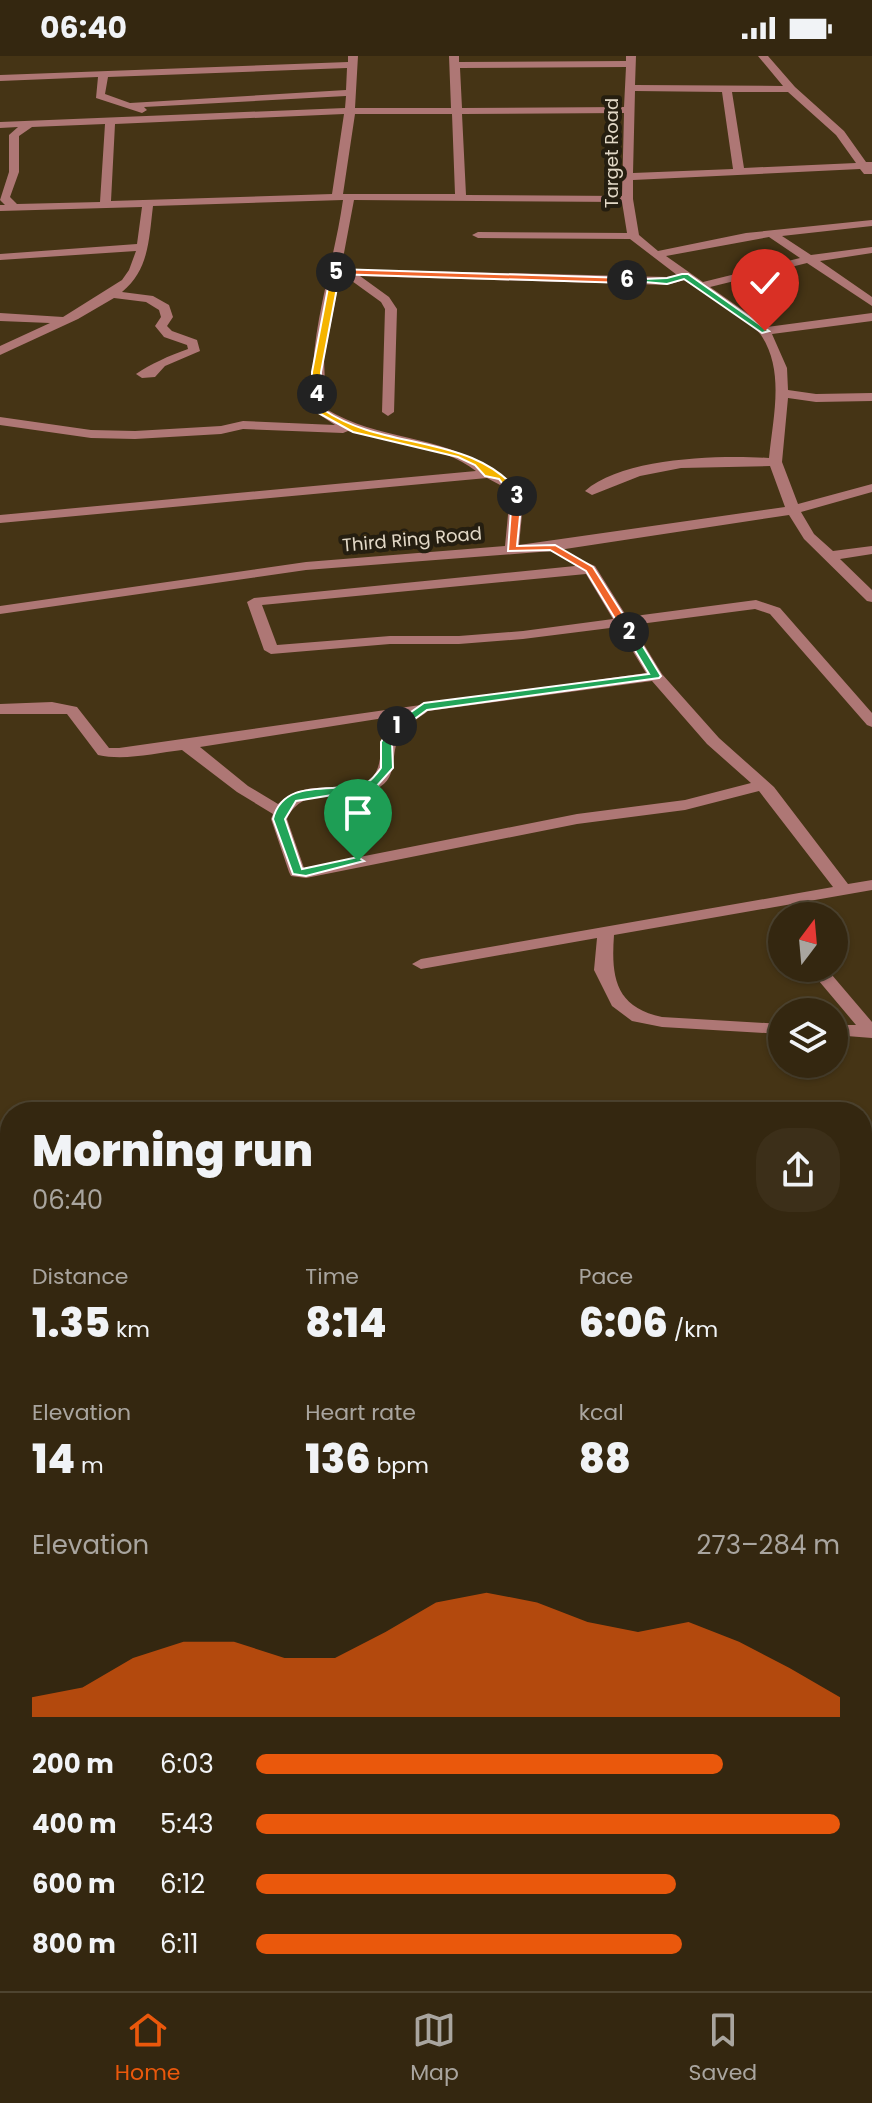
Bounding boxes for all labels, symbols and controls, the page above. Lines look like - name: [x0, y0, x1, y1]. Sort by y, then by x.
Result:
- text: 06:40: [40, 6, 127, 49]
- street label: Target Road: [599, 98, 624, 208]
- pin: [731, 249, 799, 331]
- pin: 5: [316, 252, 356, 292]
- text: 5: [329, 256, 343, 287]
- pin: 6: [607, 260, 647, 300]
- icon: check: [743, 261, 787, 305]
- text: 6: [620, 264, 634, 295]
- pin: 4: [297, 374, 337, 414]
- text: 4: [310, 378, 324, 409]
- pin: 3: [497, 476, 537, 516]
- text: 3: [510, 480, 524, 511]
- street label: Third Ring Road: [341, 520, 483, 558]
- pin: 2: [609, 612, 649, 652]
- text: 2: [623, 616, 635, 647]
- pin: 1: [377, 706, 417, 746]
- text: 1: [393, 710, 401, 741]
- pin: [324, 779, 392, 861]
- icon: arrive: [336, 791, 380, 835]
- north arrow: [768, 902, 848, 982]
- map controls: [768, 902, 848, 1078]
- button: layers: [768, 998, 848, 1078]
- text: Morning run: [32, 1120, 313, 1181]
- button: share: [756, 1128, 840, 1212]
- text: 06:40: [32, 1182, 103, 1218]
- text: Distance: [32, 1261, 128, 1292]
- text: Time: [305, 1261, 359, 1292]
- text: Pace: [579, 1261, 633, 1292]
- text: 1.35: [32, 1295, 110, 1351]
- text: 8:14: [305, 1295, 387, 1351]
- text: 6:06: [579, 1295, 668, 1351]
- text: km: [110, 1314, 150, 1345]
- text: /km: [668, 1314, 718, 1345]
- text: Elevation: [32, 1397, 131, 1428]
- text: Heart rate: [305, 1397, 416, 1428]
- text: kcal: [579, 1397, 624, 1428]
- text: 14: [32, 1431, 75, 1487]
- text: 136: [305, 1431, 371, 1487]
- text: 88: [579, 1431, 631, 1487]
- text: m: [75, 1450, 104, 1481]
- text: bpm: [371, 1450, 429, 1481]
- text: Elevation: [32, 1527, 149, 1563]
- text: 273–284 m: [697, 1527, 840, 1563]
- text: 200 m: [32, 1746, 114, 1782]
- text: 6:03: [160, 1746, 214, 1782]
- text: 400 m: [32, 1806, 117, 1842]
- text: 5:43: [160, 1806, 214, 1842]
- text: 600 m: [32, 1866, 116, 1902]
- text: 6:12: [160, 1866, 205, 1902]
- text: 800 m: [32, 1926, 116, 1962]
- text: 6:11: [160, 1926, 199, 1962]
- tab: Home: [115, 2008, 180, 2089]
- tab: Map: [410, 2008, 459, 2089]
- tab: Saved: [689, 2008, 757, 2089]

